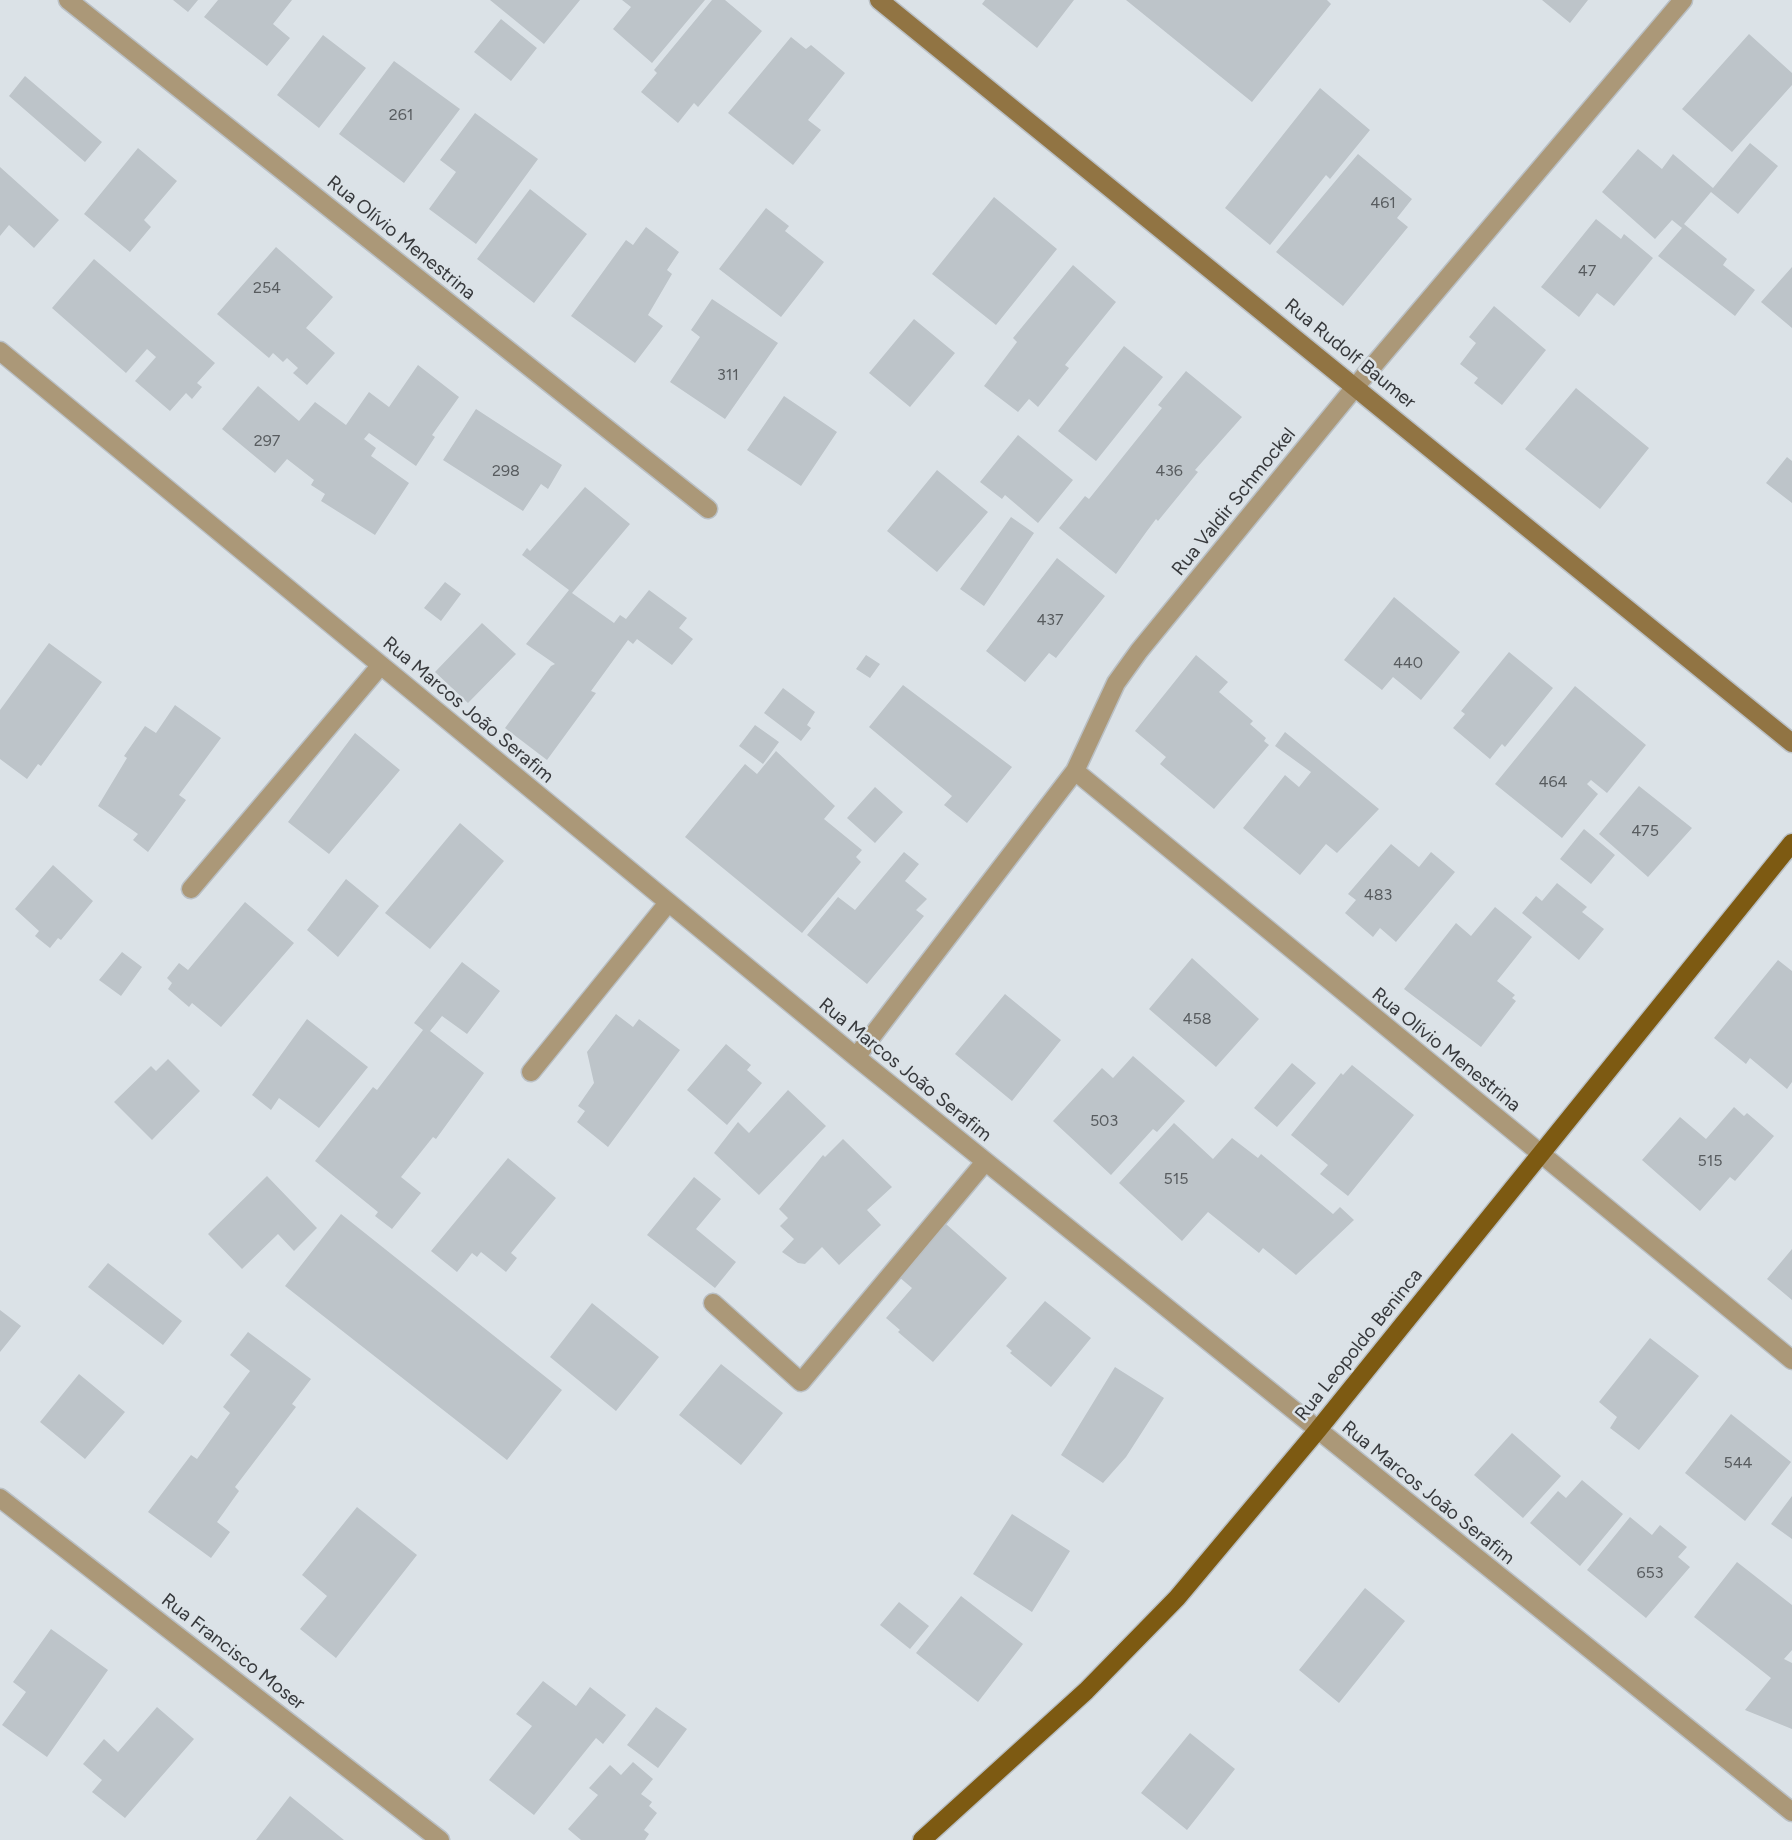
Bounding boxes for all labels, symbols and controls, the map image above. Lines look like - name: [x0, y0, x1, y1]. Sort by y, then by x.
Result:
- house number: 261: [389, 105, 413, 125]
- street label: Rua Olívio Menestrina: [322, 171, 480, 305]
- house number: 461: [1370, 193, 1396, 213]
- house number: 47: [1578, 261, 1596, 281]
- house number: 254: [253, 278, 281, 298]
- street label: Rua Rudolf Baumer: [1280, 294, 1420, 414]
- house number: 311: [717, 365, 739, 385]
- street label: Rua Valdir Schmockel: [1167, 424, 1301, 580]
- house number: 297: [254, 431, 280, 451]
- house number: 298: [492, 461, 520, 481]
- house number: 436: [1155, 461, 1183, 481]
- house number: 437: [1036, 610, 1064, 630]
- street label: Rua Marcos João Serafim: [378, 632, 558, 788]
- house number: 440: [1393, 653, 1423, 673]
- house number: 464: [1539, 772, 1567, 792]
- house number: 475: [1631, 821, 1659, 841]
- house number: 483: [1364, 885, 1392, 905]
- street label: Rua Olívio Menestrina: [1367, 983, 1525, 1117]
- street label: Rua Marcos João Serafim: [814, 993, 996, 1147]
- house number: 458: [1183, 1009, 1211, 1029]
- house number: 503: [1090, 1111, 1118, 1131]
- house number: 515: [1697, 1151, 1723, 1171]
- house number: 515: [1163, 1169, 1189, 1189]
- street label: Rua Leopoldo Beninca: [1291, 1264, 1427, 1426]
- street label: Rua Marcos João Serafim: [1337, 1416, 1519, 1570]
- house number: 544: [1723, 1453, 1753, 1473]
- house number: 653: [1637, 1563, 1663, 1583]
- street label: Rua Francisco Moser: [157, 1589, 309, 1715]

